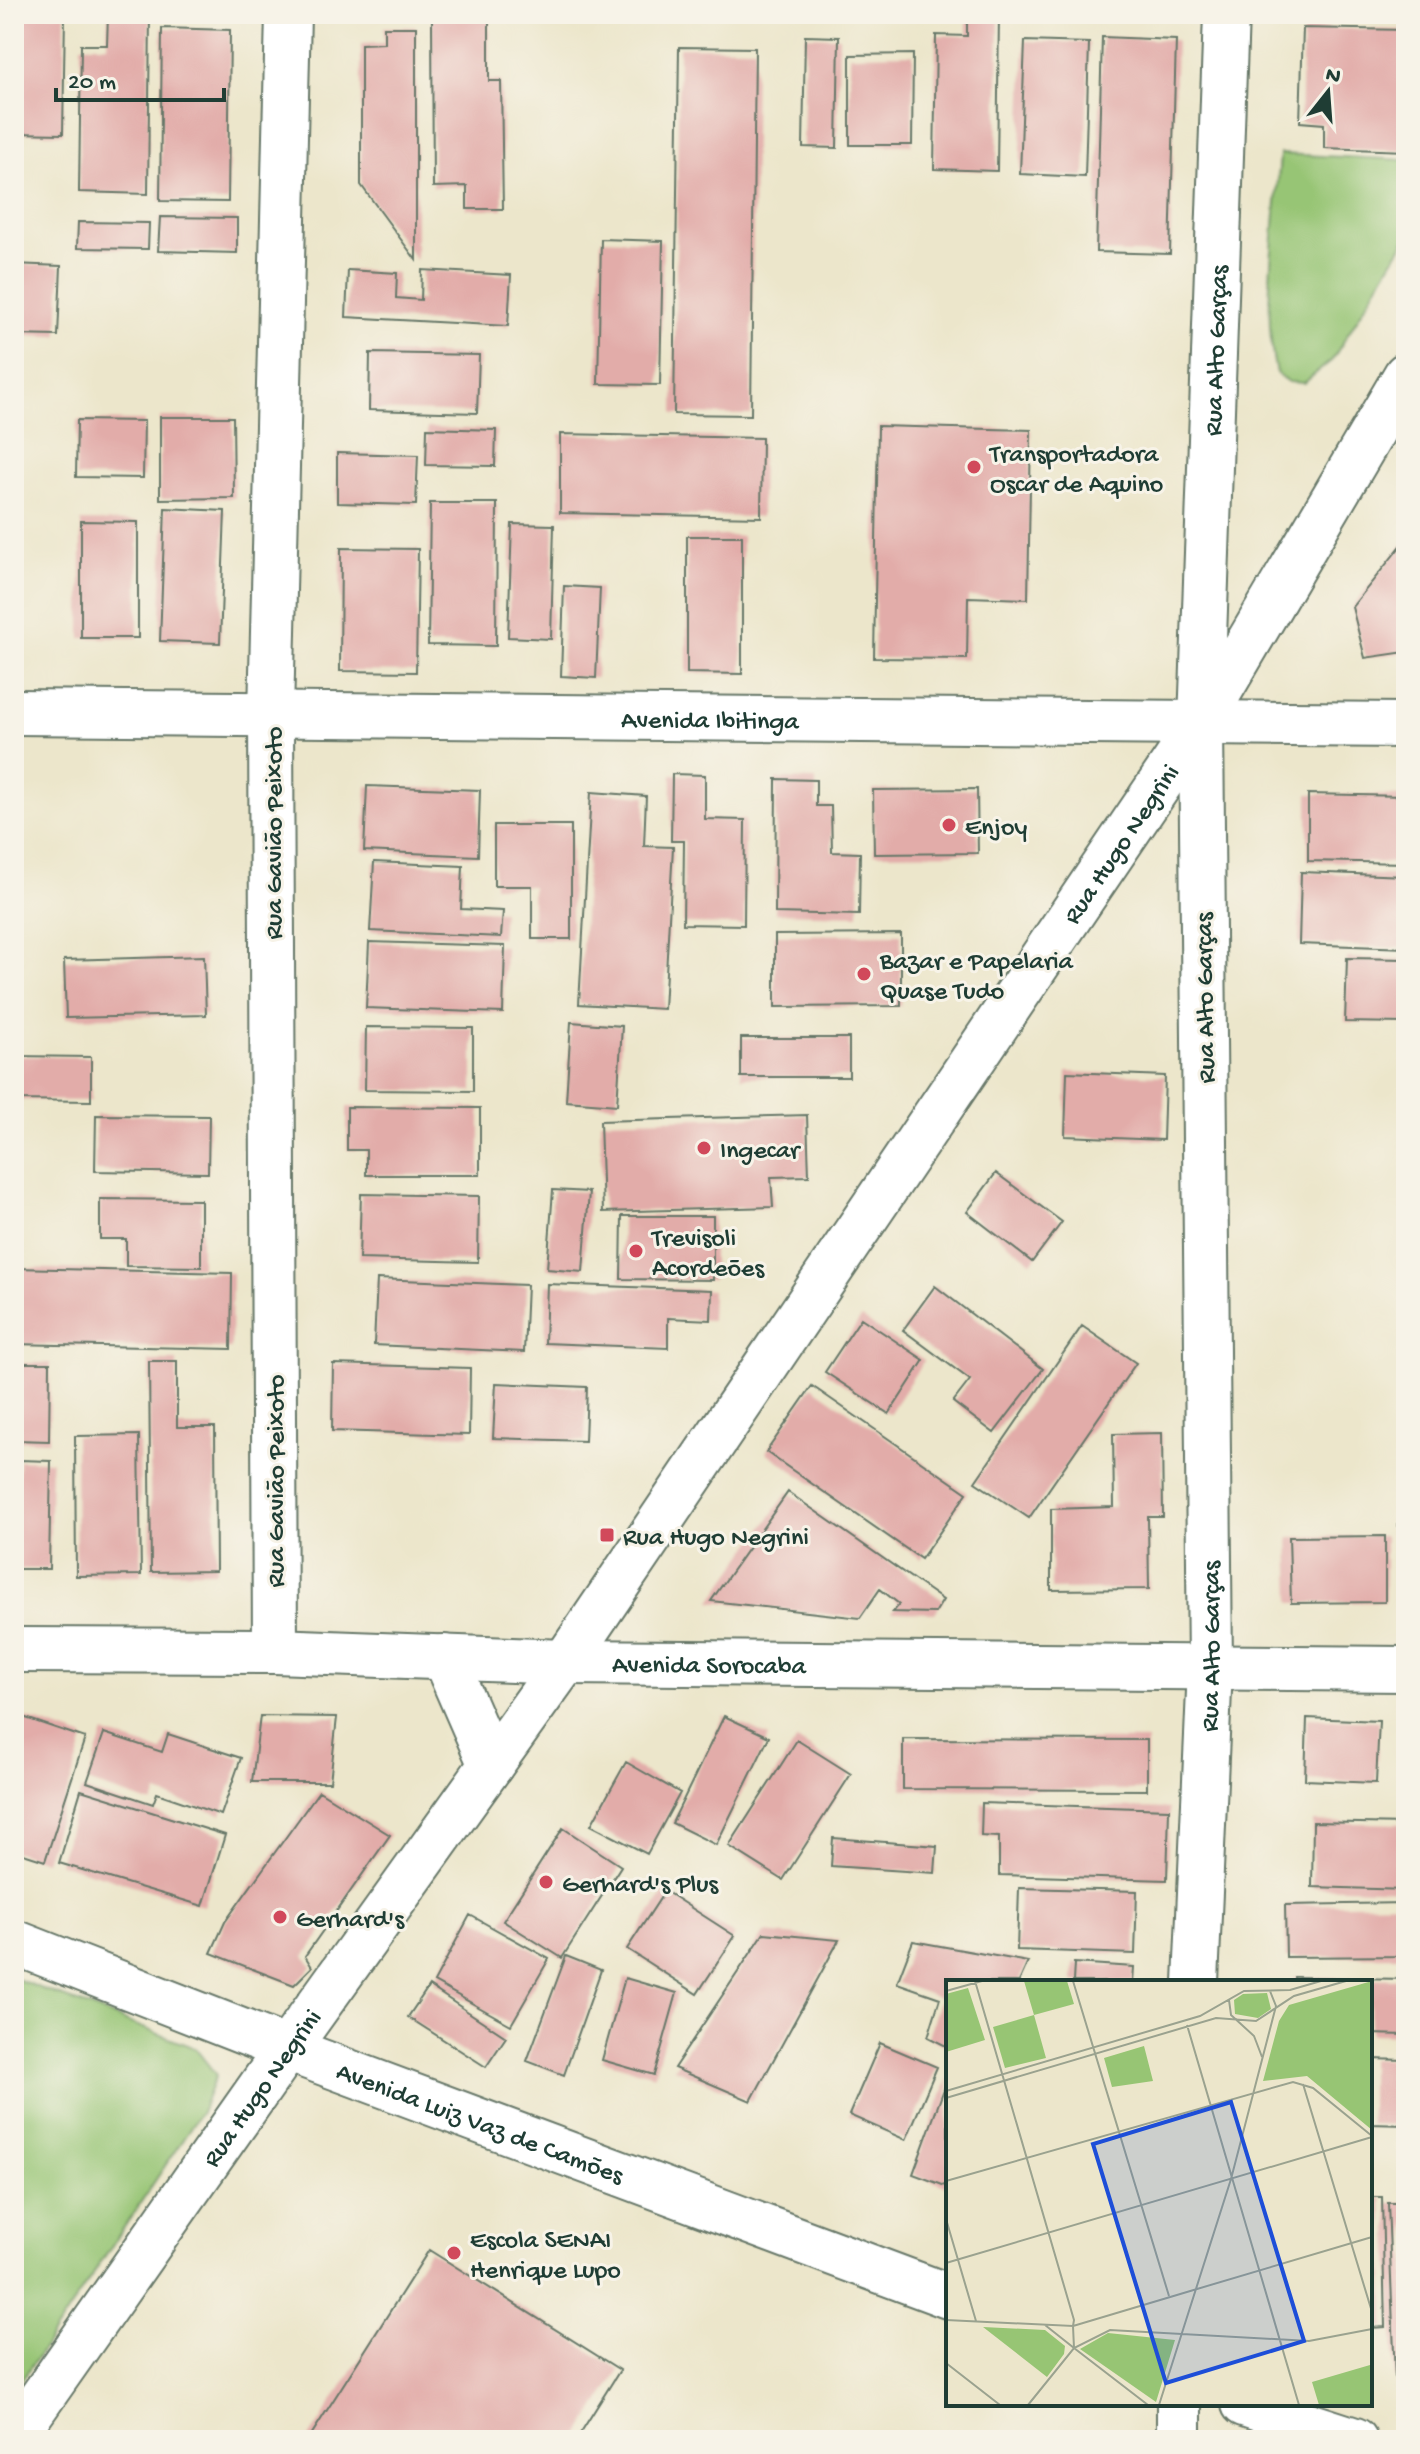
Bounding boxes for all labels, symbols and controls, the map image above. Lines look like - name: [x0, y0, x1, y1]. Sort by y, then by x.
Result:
- scale bar: [56, 52, 224, 102]
- north arrow: [1288, 52, 1368, 132]
- text: N: [1322, 62, 1343, 91]
- text: 20 m: [68, 69, 116, 98]
- street label: Rua Alto Garças: [1200, 263, 1237, 437]
- place label: Transportadora Oscar de Aquino: [988, 441, 1163, 502]
- marker: Transportadora Oscar de Aquino: [965, 458, 983, 476]
- street label: Avenida Ibitinga: [621, 707, 800, 739]
- street label: Rua Gavião Peixoto: [261, 726, 292, 940]
- street label: Rua Hugo Negrini: [1058, 760, 1188, 931]
- place label: Enjoy: [965, 814, 1028, 845]
- marker: Enjoy: [940, 816, 958, 834]
- street label: Rua Alto Garças: [1190, 911, 1224, 1083]
- place label: Bazar e Papelaria Quase Tudo: [879, 948, 1075, 1009]
- marker: Bazar e Papelaria Quase Tudo: [855, 965, 873, 983]
- place label: Ingecar: [720, 1137, 802, 1168]
- marker: Ingecar: [695, 1139, 713, 1157]
- place label: Trevisoli Acordeões: [650, 1225, 765, 1286]
- marker: Trevisoli Acordeões: [627, 1242, 645, 1260]
- street label: Rua Gavião Peixoto: [263, 1374, 294, 1588]
- place label: Rua Hugo Negrini: [623, 1524, 809, 1555]
- marker: Rua Hugo Negrini: [598, 1526, 616, 1544]
- street label: Rua Alto Garças: [1196, 1559, 1230, 1733]
- street label: Avenida Sorocaba: [612, 1651, 808, 1684]
- place label: Gerhard's Plus: [562, 1871, 719, 1902]
- marker: Gerhard's Plus: [537, 1873, 555, 1891]
- place label: Gerhard's: [296, 1906, 405, 1937]
- marker: Gerhard's: [271, 1908, 289, 1926]
- inset map: [946, 1980, 1372, 2406]
- street label: Rua Hugo Negrini: [198, 2005, 330, 2175]
- street label: Avenida Luiz Vaz de Camões: [331, 2058, 628, 2194]
- place label: Escola SENAI Henrique Lupo: [470, 2227, 621, 2288]
- marker: Escola SENAI Henrique Lupo: [445, 2244, 463, 2262]

